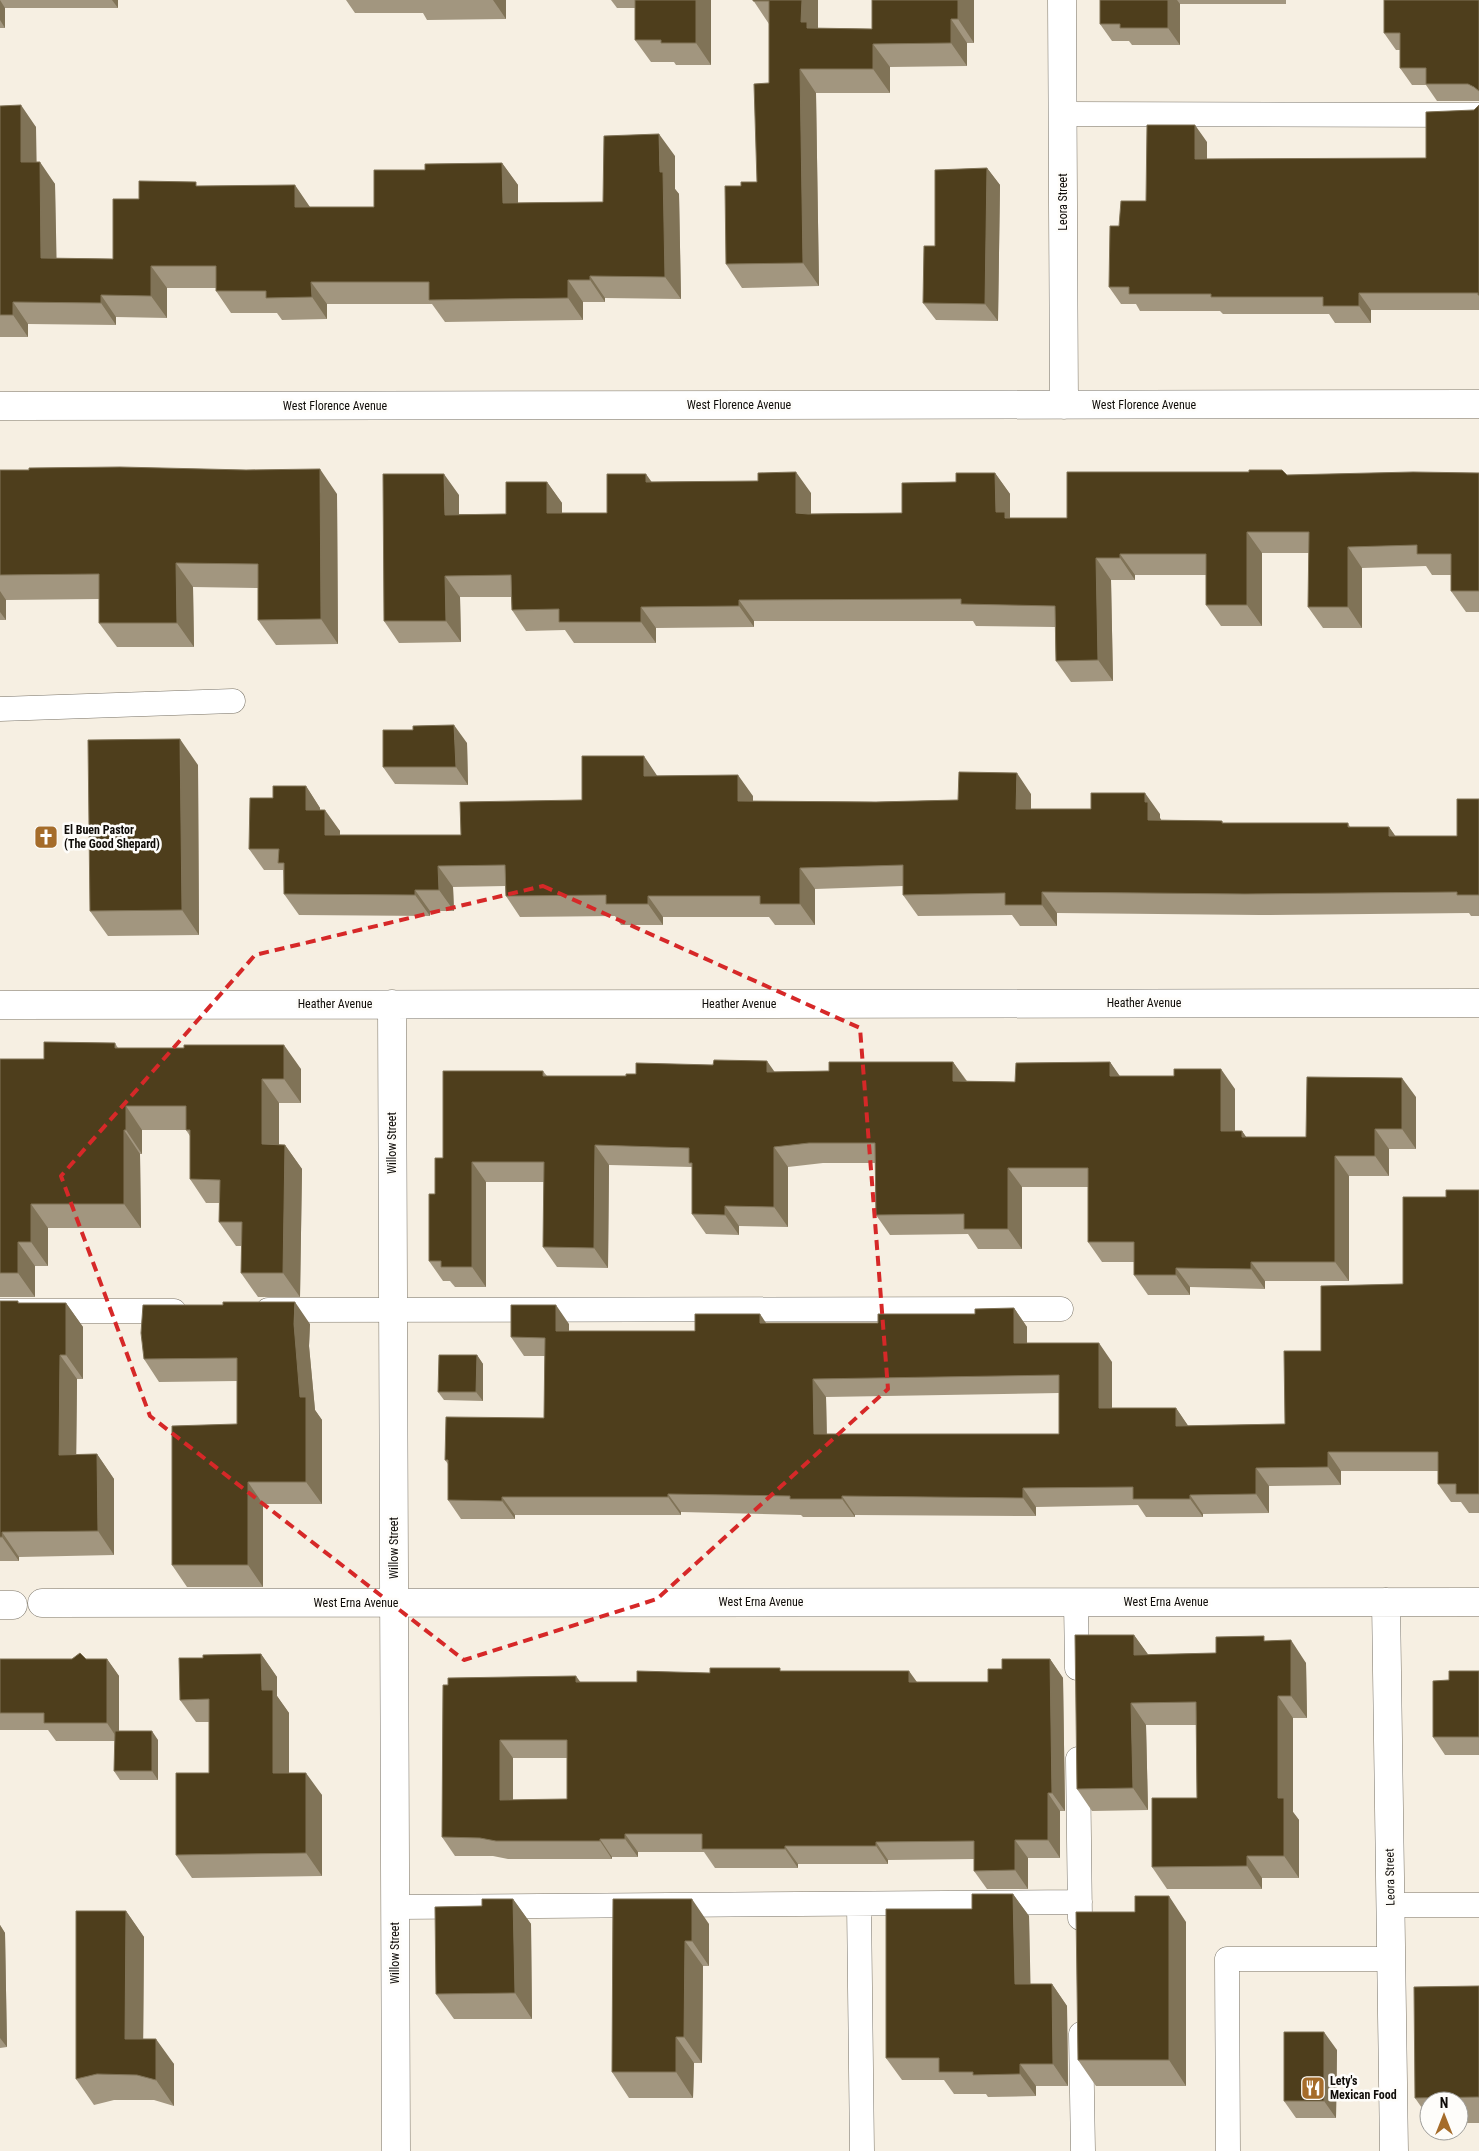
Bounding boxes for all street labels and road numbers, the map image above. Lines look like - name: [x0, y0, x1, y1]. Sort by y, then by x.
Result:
- street label: Leora Street: [1056, 173, 1070, 231]
- street label: West Florence Avenue: [687, 398, 792, 412]
- street label: West Florence Avenue: [1092, 398, 1197, 412]
- street label: West Florence Avenue: [283, 399, 388, 413]
- street label: Heather Avenue: [1107, 996, 1182, 1010]
- street label: Heather Avenue: [298, 997, 373, 1011]
- street label: Heather Avenue: [702, 997, 777, 1011]
- street label: Willow Street: [385, 1112, 399, 1174]
- street label: Willow Street: [387, 1517, 401, 1579]
- street label: West Erna Avenue: [719, 1595, 804, 1609]
- street label: West Erna Avenue: [1124, 1595, 1209, 1609]
- street label: West Erna Avenue: [314, 1596, 399, 1610]
- street label: Leora Street: [1382, 1848, 1397, 1906]
- street label: Willow Street: [388, 1922, 402, 1984]

